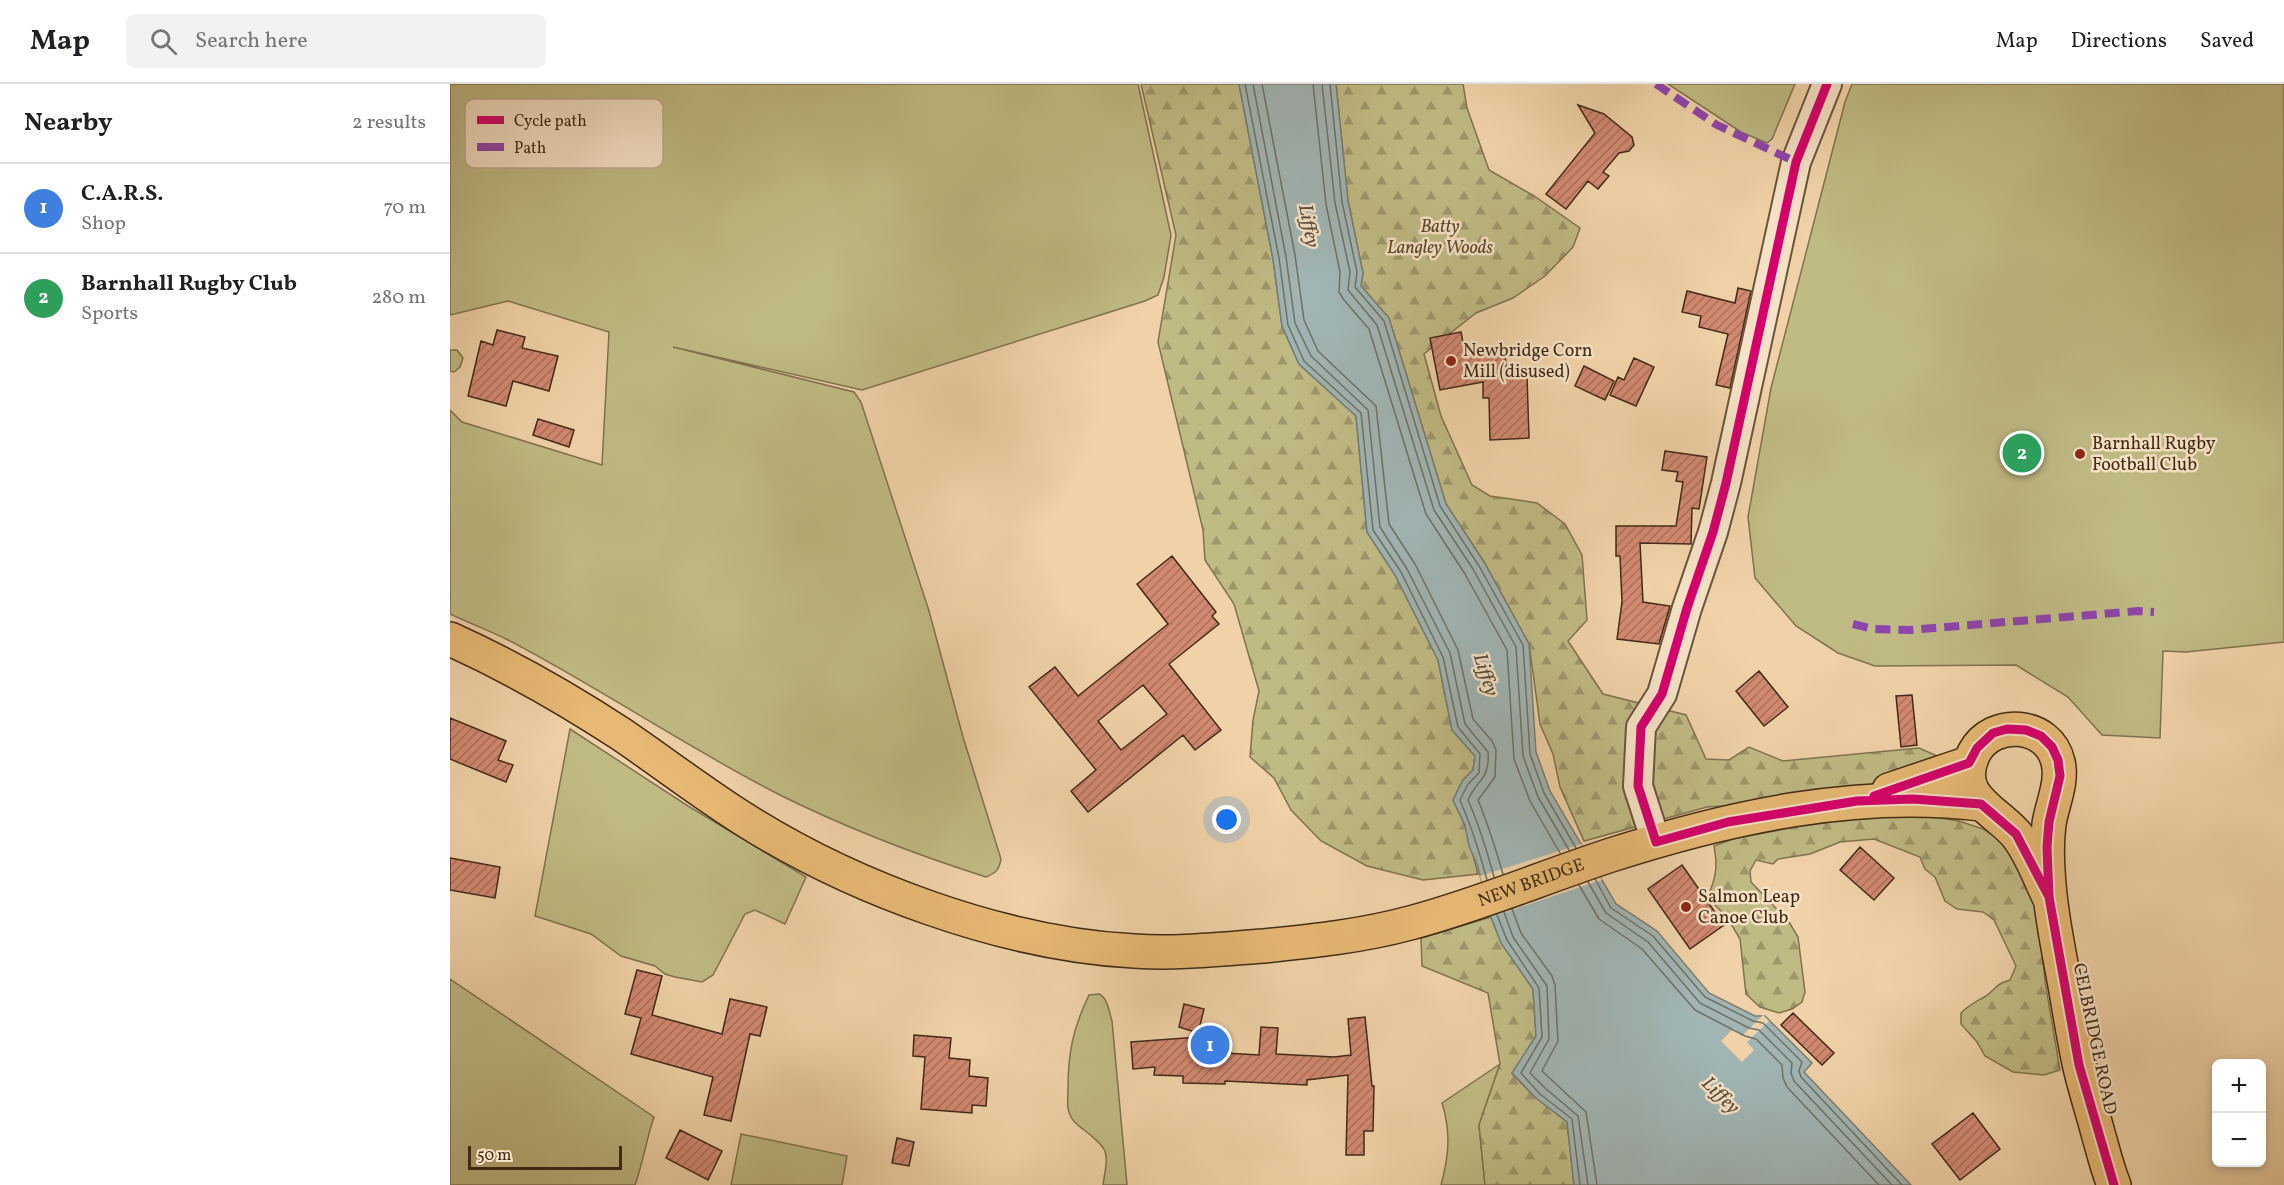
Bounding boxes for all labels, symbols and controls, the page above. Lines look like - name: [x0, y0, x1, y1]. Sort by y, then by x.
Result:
- search box: [126, 14, 546, 68]
- text: Map: [30, 22, 90, 61]
- icon: search: [147, 25, 180, 58]
- text: Search here: [195, 26, 308, 57]
- text: Map: [1996, 27, 2038, 56]
- text: Directions: [2071, 27, 2167, 56]
- text: Saved: [2200, 27, 2254, 56]
- legend: [465, 99, 663, 168]
- text: Nearby: [24, 105, 113, 141]
- text: 2 results: [352, 109, 426, 137]
- text: Cycle path: [514, 111, 587, 133]
- text: Path: [514, 138, 546, 160]
- text: C.A.R.S.: [81, 179, 163, 210]
- text: 1: [39, 194, 48, 222]
- text: 70 m: [383, 194, 426, 222]
- water label: Liffey: [1290, 202, 1326, 250]
- text: Shop: [81, 210, 126, 238]
- park label: Batty Langley Woods: [1387, 215, 1493, 261]
- text: Barnhall Rugby Club: [81, 269, 297, 300]
- text: 2: [38, 284, 49, 312]
- text: 280 m: [371, 284, 426, 312]
- text: Sports: [81, 300, 138, 328]
- place label: Newbridge Corn Mill (disused): [1463, 339, 1593, 385]
- marker: Newbridge Corn Mill (disused): [1444, 354, 1458, 368]
- pin: 2: [2002, 430, 2042, 476]
- place label: Barnhall Rugby Football Club: [2092, 432, 2216, 478]
- marker: Barnhall Rugby Football Club: [2073, 447, 2087, 461]
- water label: Liffey: [1465, 650, 1505, 700]
- your location: [1212, 805, 1241, 834]
- street label: NEW BRIDGE: [1474, 852, 1588, 914]
- place label: Salmon Leap Canoe Club: [1698, 885, 1800, 931]
- marker: Salmon Leap Canoe Club: [1679, 900, 1693, 914]
- street label: CELBRIDGE ROAD: [2066, 961, 2122, 1117]
- pin: 1: [1190, 1022, 1230, 1068]
- map controls: [2212, 1059, 2266, 1167]
- button: +: [2212, 1059, 2266, 1113]
- water label: Liffey: [1694, 1071, 1746, 1121]
- button: −: [2212, 1113, 2266, 1167]
- scale bar: [468, 1143, 622, 1170]
- text: 50 m: [477, 1145, 511, 1167]

